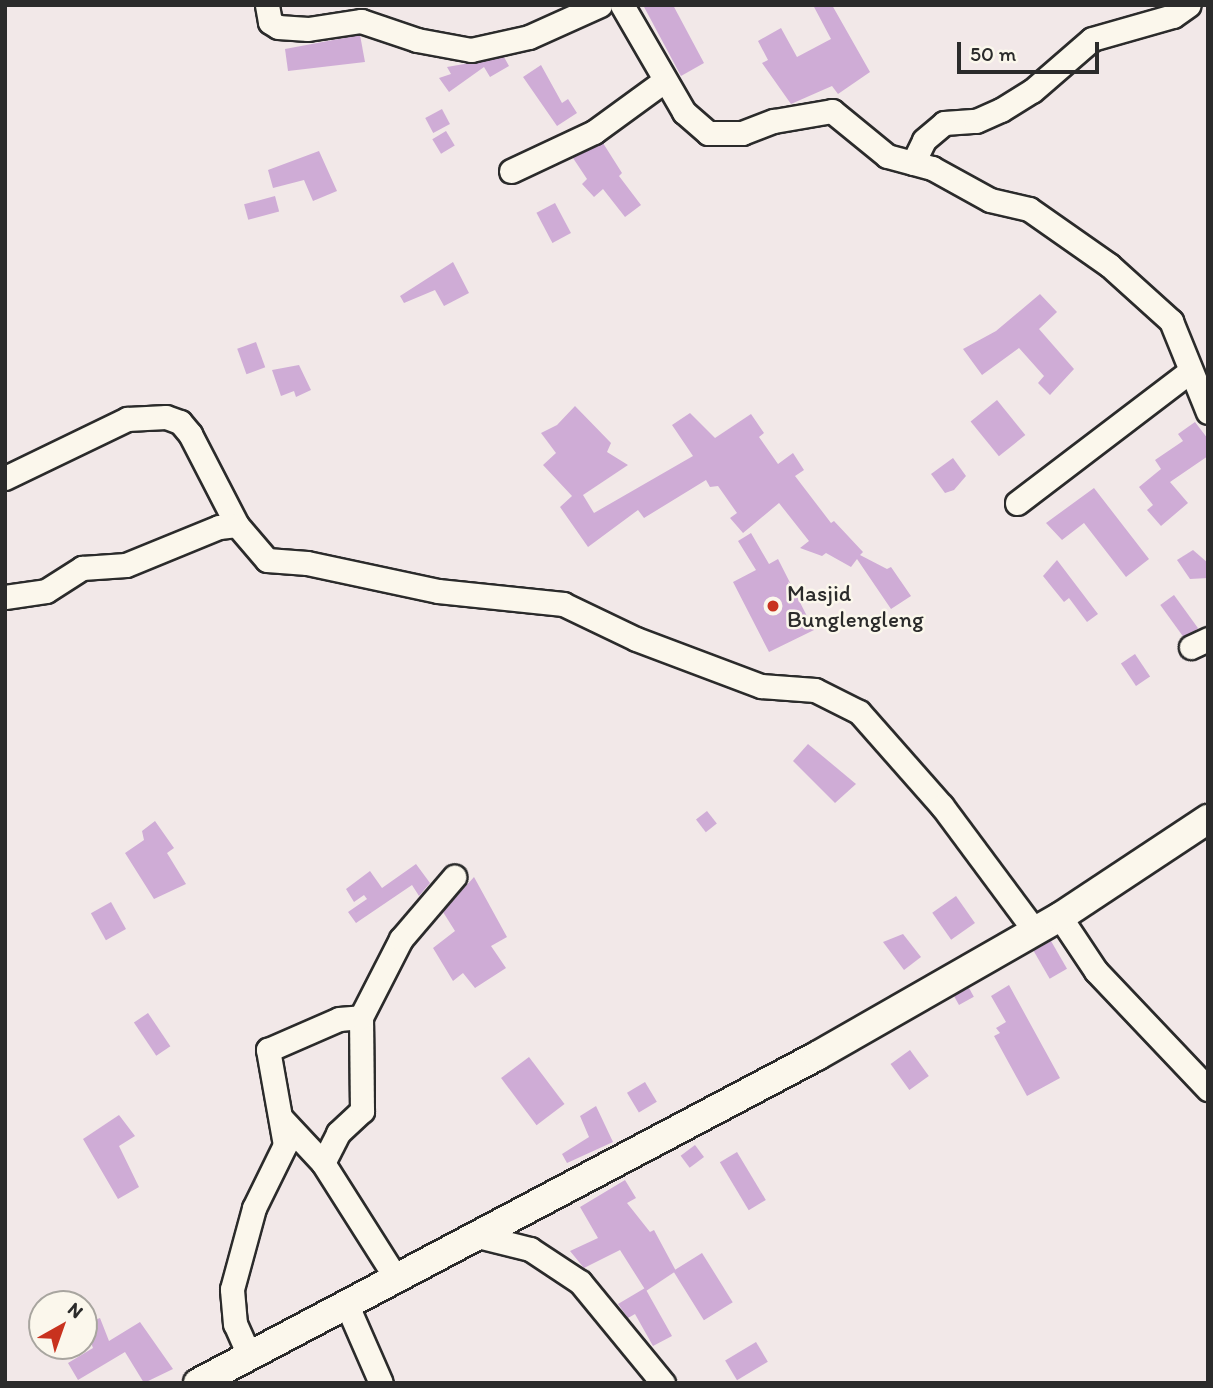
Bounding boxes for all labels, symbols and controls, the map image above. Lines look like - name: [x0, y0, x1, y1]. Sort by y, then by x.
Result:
- scale bar: [961, 28, 1103, 72]
- text: 50 m: [970, 41, 1016, 66]
- place label: Masjid Bunglengleng: [787, 579, 924, 633]
- marker: Masjid Bunglengleng: [765, 598, 781, 614]
- north arrow: [28, 1290, 98, 1360]
- text: N: [63, 1297, 88, 1323]

